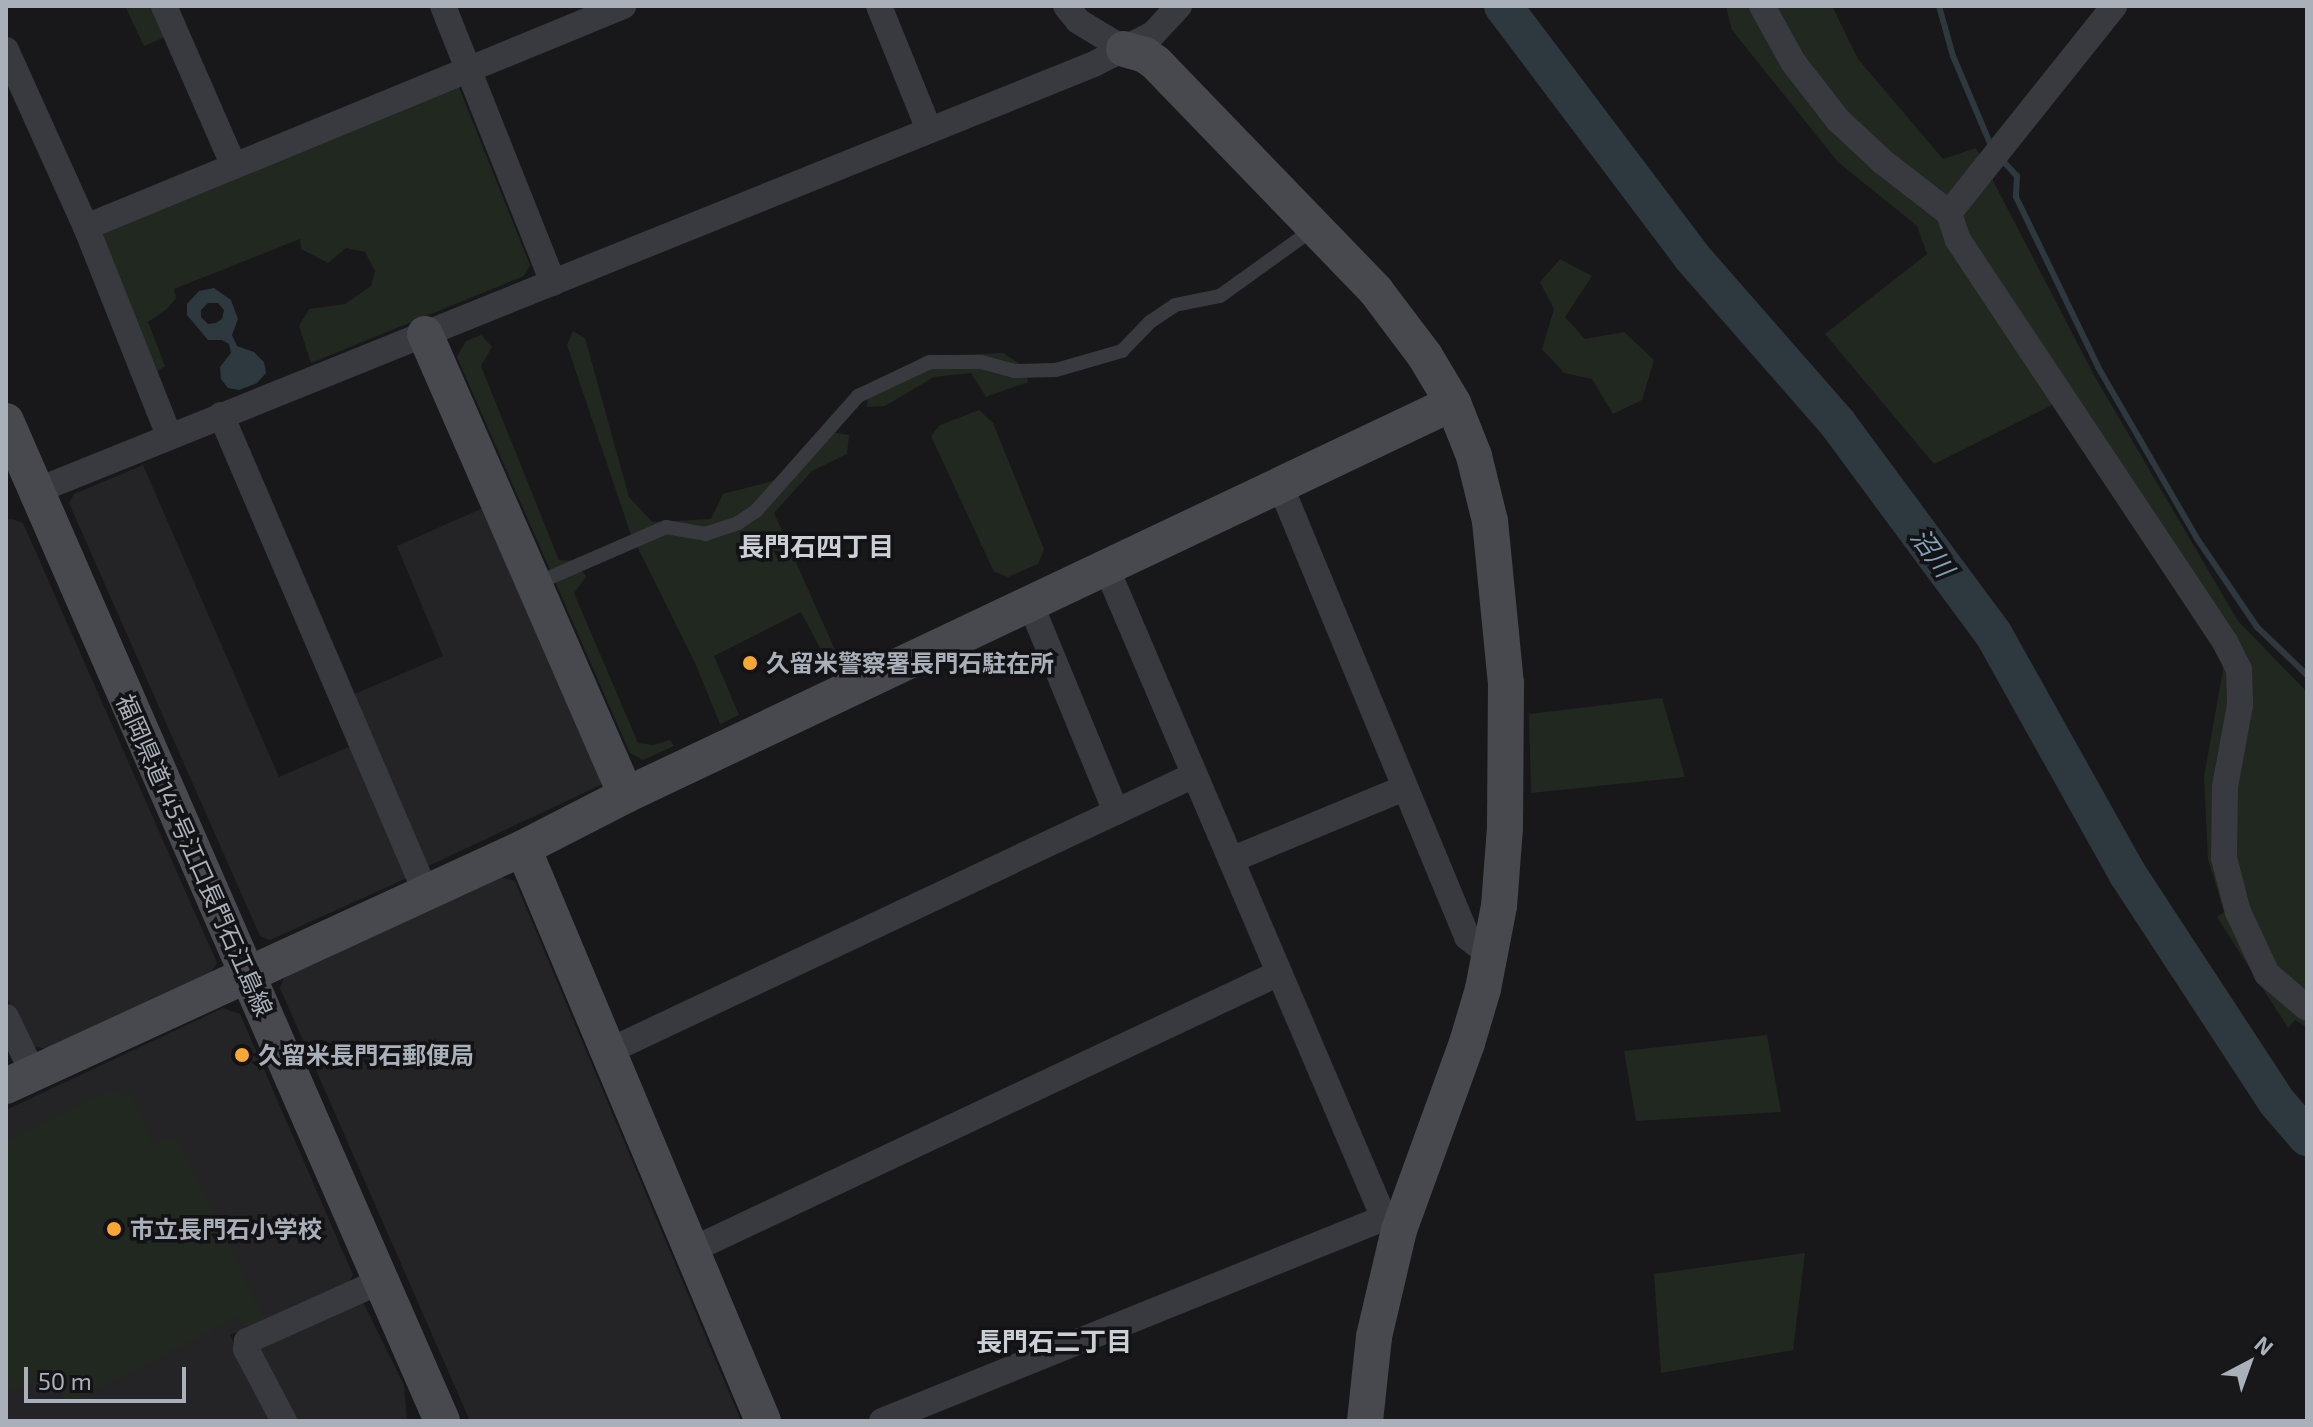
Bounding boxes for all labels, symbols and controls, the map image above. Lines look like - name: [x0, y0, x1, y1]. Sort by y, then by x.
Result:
- water label: 沼川: [1905, 522, 1961, 582]
- district label: 長門石四丁目: [738, 530, 894, 562]
- place label: 久留米警察署長門石駐在所: [766, 649, 1054, 677]
- marker: 久留米警察署長門石駐在所: [741, 654, 759, 672]
- street label: 福岡県道145号江口長門石江島線: [111, 690, 279, 1020]
- place label: 久留米長門石郵便局: [258, 1041, 474, 1069]
- marker: 久留米長門石郵便局: [233, 1046, 251, 1064]
- place label: 市立長門石小学校: [130, 1215, 322, 1243]
- marker: 市立長門石小学校: [105, 1220, 123, 1238]
- north arrow: [2209, 1323, 2289, 1403]
- district label: 長門石二丁目: [976, 1325, 1132, 1357]
- text: N: [2250, 1330, 2279, 1360]
- scale bar: [28, 1351, 190, 1401]
- text: 50 m: [38, 1366, 92, 1395]

